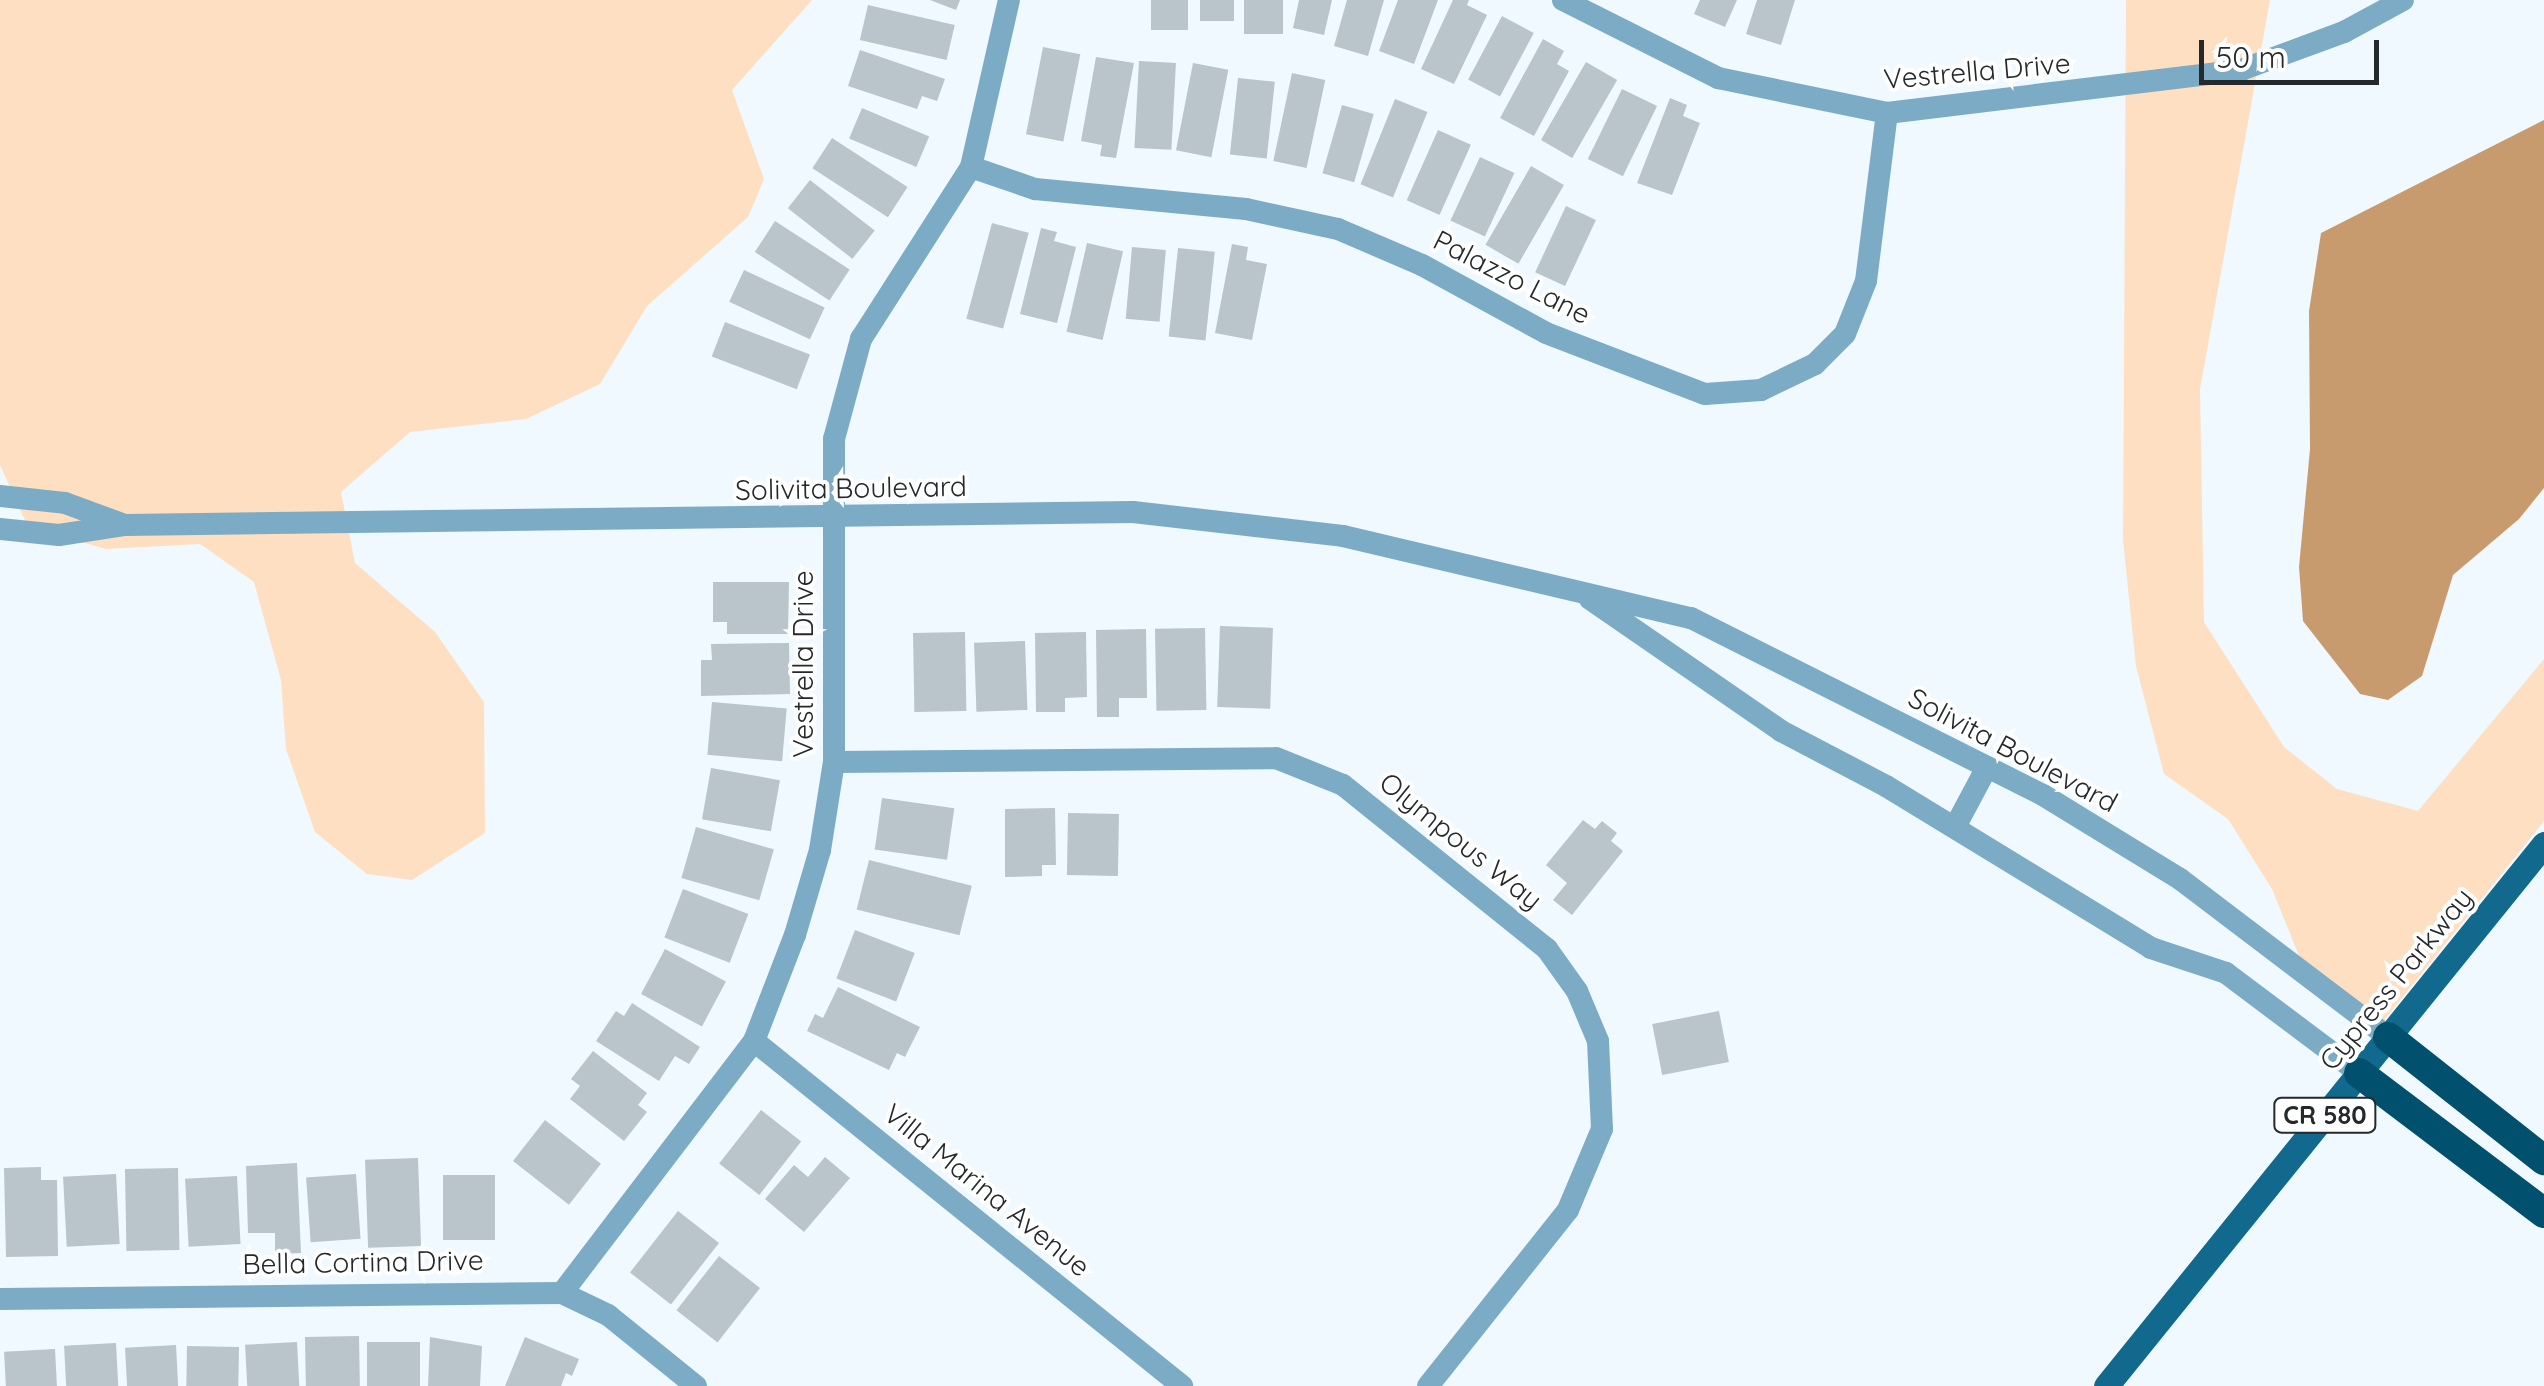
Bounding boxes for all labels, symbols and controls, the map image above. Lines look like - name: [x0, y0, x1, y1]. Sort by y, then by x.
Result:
- scale bar: [2204, 20, 2384, 82]
- text: 50 m: [2216, 38, 2286, 76]
- street label: Vestrella Drive: [1882, 46, 2072, 96]
- street label: Palazzo Lane: [1428, 223, 1596, 331]
- street label: Solivita Boulevard: [735, 469, 967, 507]
- street label: Vestrella Drive: [786, 570, 820, 758]
- street label: Solivita Boulevard: [1903, 681, 2123, 819]
- street label: Olympous Way: [1373, 765, 1549, 917]
- street label: Cypress Parkway: [2312, 881, 2480, 1077]
- road number: CR 580: [2272, 1095, 2378, 1135]
- street label: Villa Marina Avenue: [877, 1097, 1097, 1283]
- street label: Bella Cortina Drive: [242, 1243, 484, 1281]

